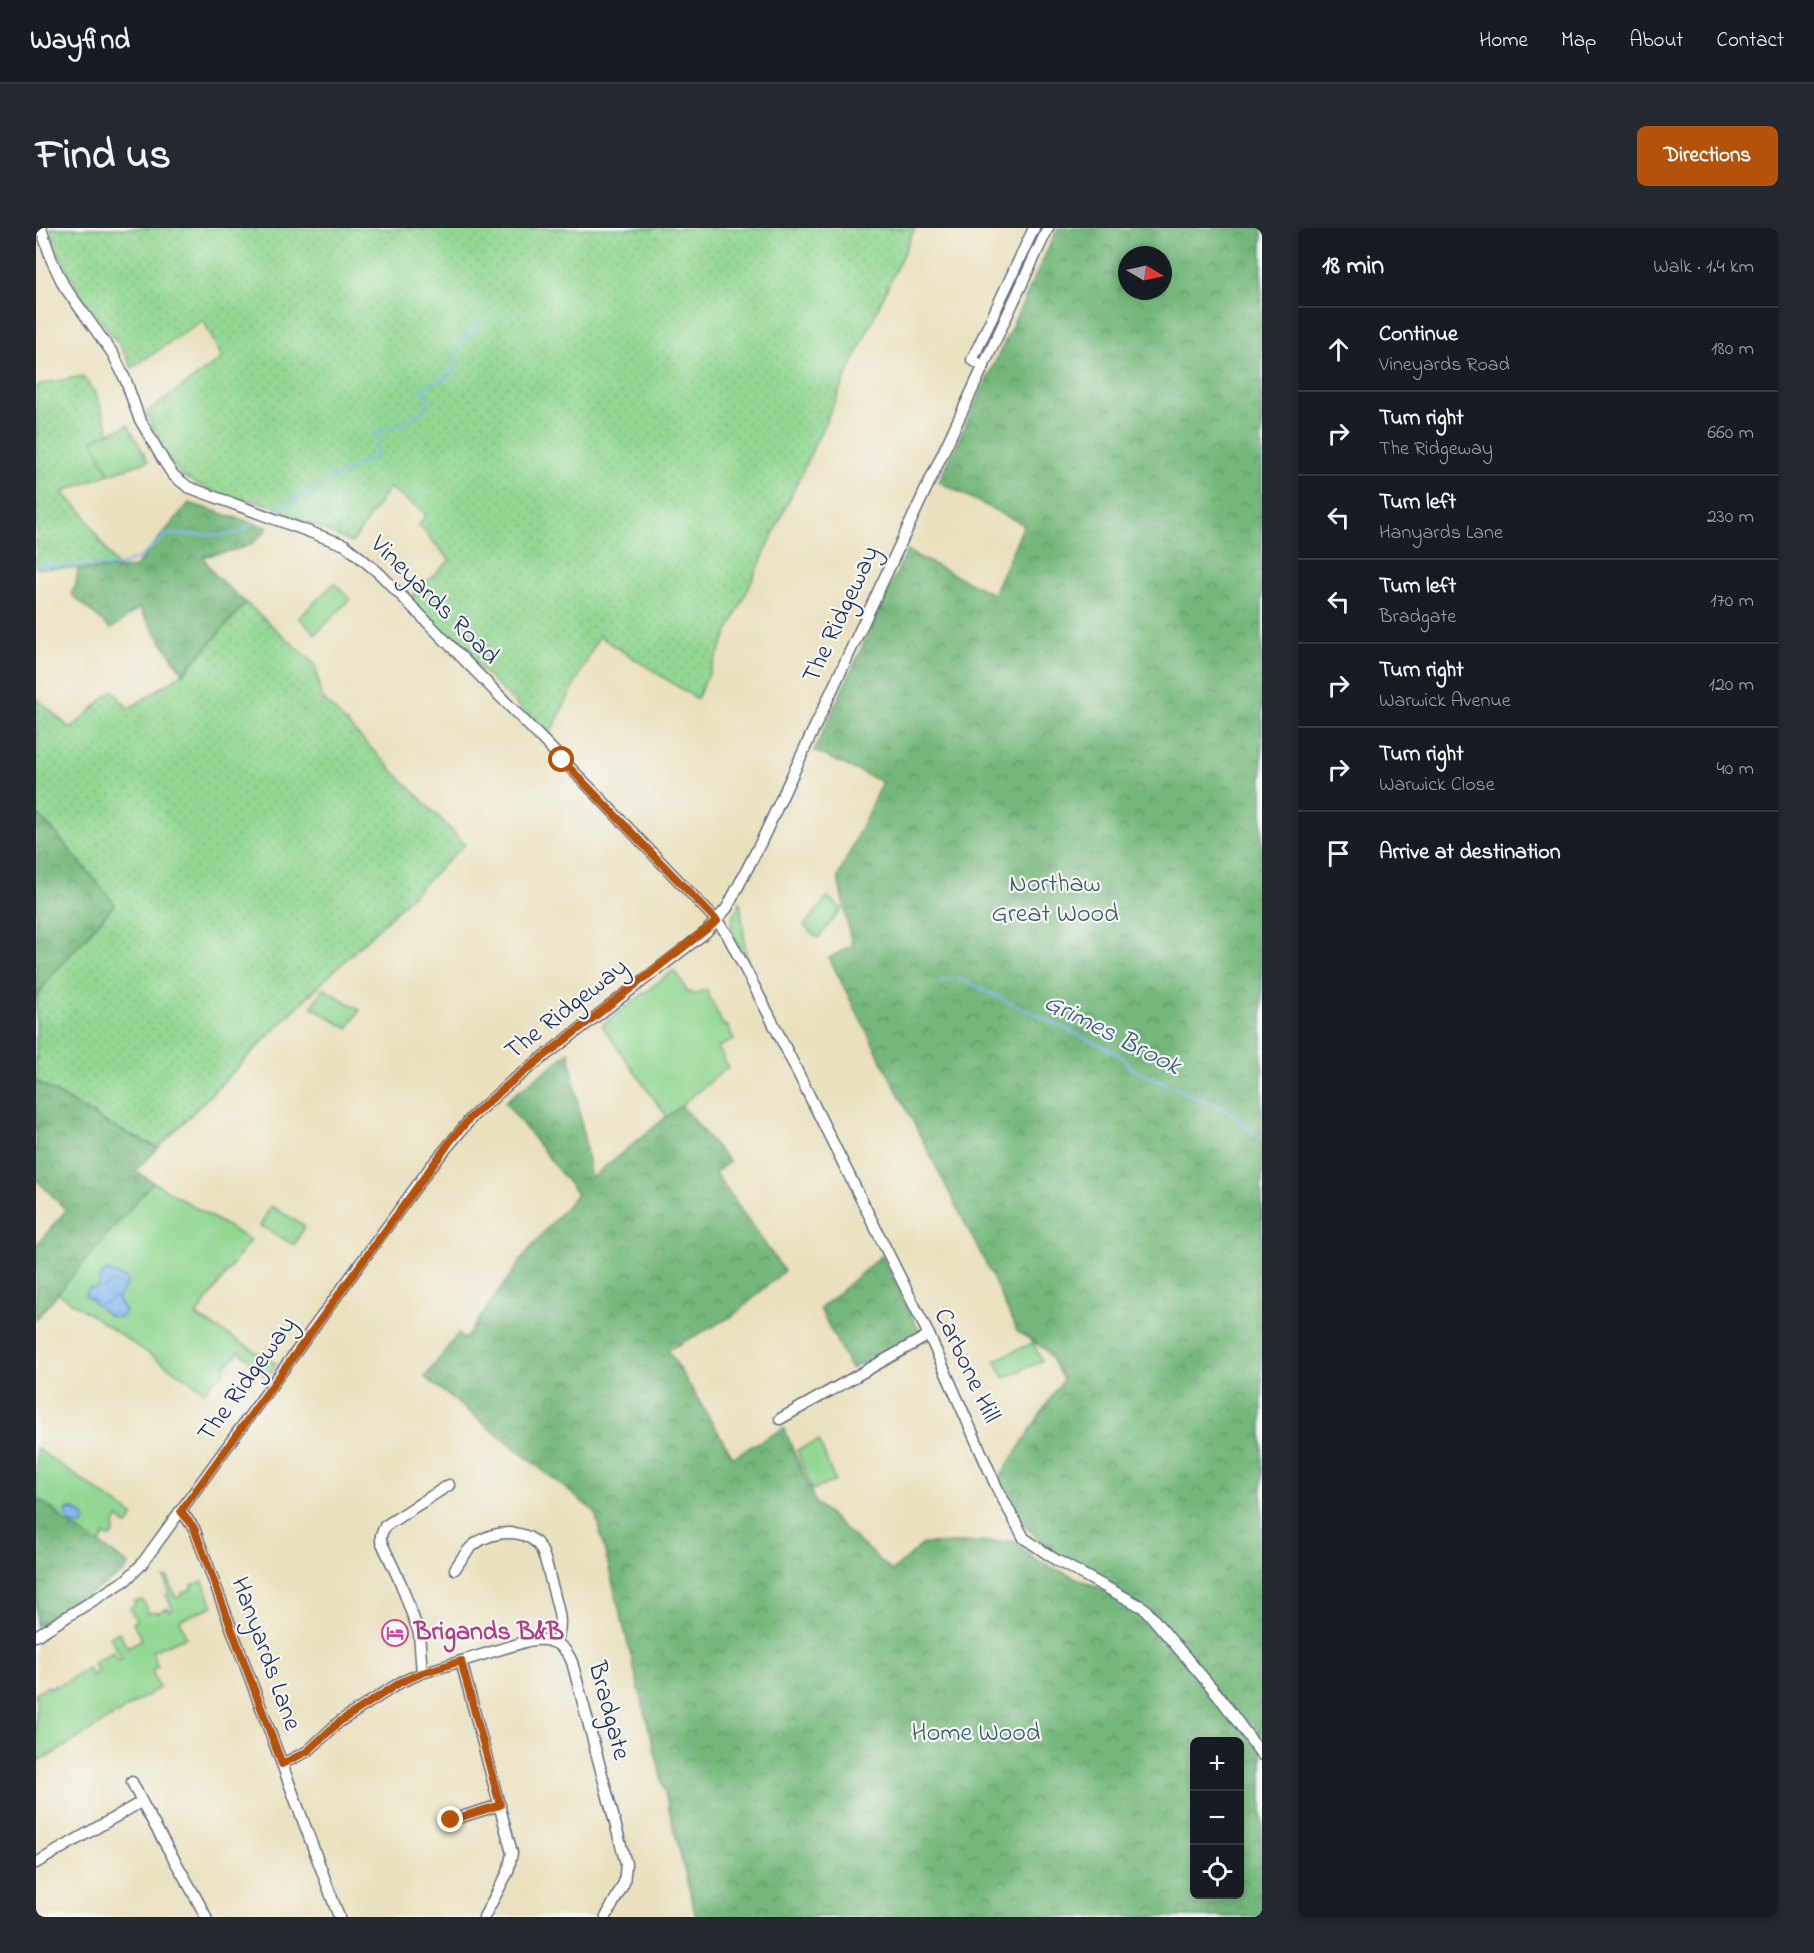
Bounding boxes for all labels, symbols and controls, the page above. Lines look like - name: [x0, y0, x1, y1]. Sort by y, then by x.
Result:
- text: Wayfind: [30, 21, 130, 62]
- text: Home: [1479, 26, 1528, 56]
- text: Map: [1561, 26, 1596, 56]
- text: About: [1629, 26, 1683, 56]
- text: Contact: [1716, 26, 1784, 56]
- text: Find us: [36, 126, 171, 187]
- button: Directions: [1637, 126, 1778, 186]
- north arrow: [1118, 246, 1172, 300]
- text: 18 min: [1322, 248, 1384, 286]
- text: Walk · 1.4 km: [1653, 253, 1754, 282]
- text: Continue: [1379, 319, 1458, 351]
- icon: ahead: [1322, 333, 1355, 366]
- text: 180 m: [1711, 335, 1754, 364]
- text: Vineyards Road: [1379, 351, 1510, 380]
- text: Turn right: [1379, 403, 1464, 435]
- icon: right: [1322, 417, 1355, 450]
- text: 660 m: [1707, 419, 1754, 448]
- text: The Ridgeway: [1379, 435, 1493, 464]
- text: Turn left: [1379, 487, 1456, 519]
- icon: left: [1322, 501, 1355, 534]
- text: 230 m: [1707, 503, 1754, 532]
- text: Hanyards Lane: [1379, 519, 1503, 548]
- street label: Vineyards Road: [360, 527, 508, 675]
- street label: The Ridgeway: [794, 540, 890, 690]
- text: Turn left: [1379, 571, 1456, 603]
- icon: left: [1322, 585, 1355, 618]
- text: 170 m: [1710, 587, 1754, 616]
- text: Bradgate: [1379, 603, 1456, 632]
- text: Turn right: [1379, 655, 1464, 687]
- icon: right: [1322, 669, 1355, 702]
- text: 120 m: [1709, 671, 1754, 700]
- text: Warwick Avenue: [1379, 687, 1511, 716]
- text: Turn right: [1379, 739, 1464, 771]
- route start: [548, 746, 574, 772]
- icon: right: [1322, 753, 1355, 786]
- text: 40 m: [1717, 755, 1754, 784]
- text: Warwick Close: [1379, 771, 1495, 800]
- icon: arrive: [1322, 837, 1355, 870]
- text: Arrive at destination: [1379, 837, 1561, 869]
- park label: Northaw Great Wood: [991, 866, 1119, 934]
- street label: The Ridgeway: [497, 949, 637, 1071]
- water label: Grimes Brook: [1037, 984, 1188, 1087]
- street label: Carbone Hill: [923, 1302, 1009, 1430]
- street label: The Ridgeway: [189, 1309, 307, 1451]
- street label: Hanyards Lane: [220, 1572, 311, 1736]
- place label: Brigands B&B: [413, 1614, 565, 1653]
- hotel icon: Brigands B&B: [380, 1618, 410, 1648]
- street label: Bradgate: [576, 1657, 639, 1765]
- park label: Home Wood: [912, 1715, 1041, 1753]
- map controls: [1190, 1737, 1244, 1899]
- button: +: [1190, 1737, 1244, 1791]
- button: −: [1190, 1791, 1244, 1845]
- route end: [437, 1806, 463, 1832]
- button: locate: [1190, 1845, 1244, 1899]

